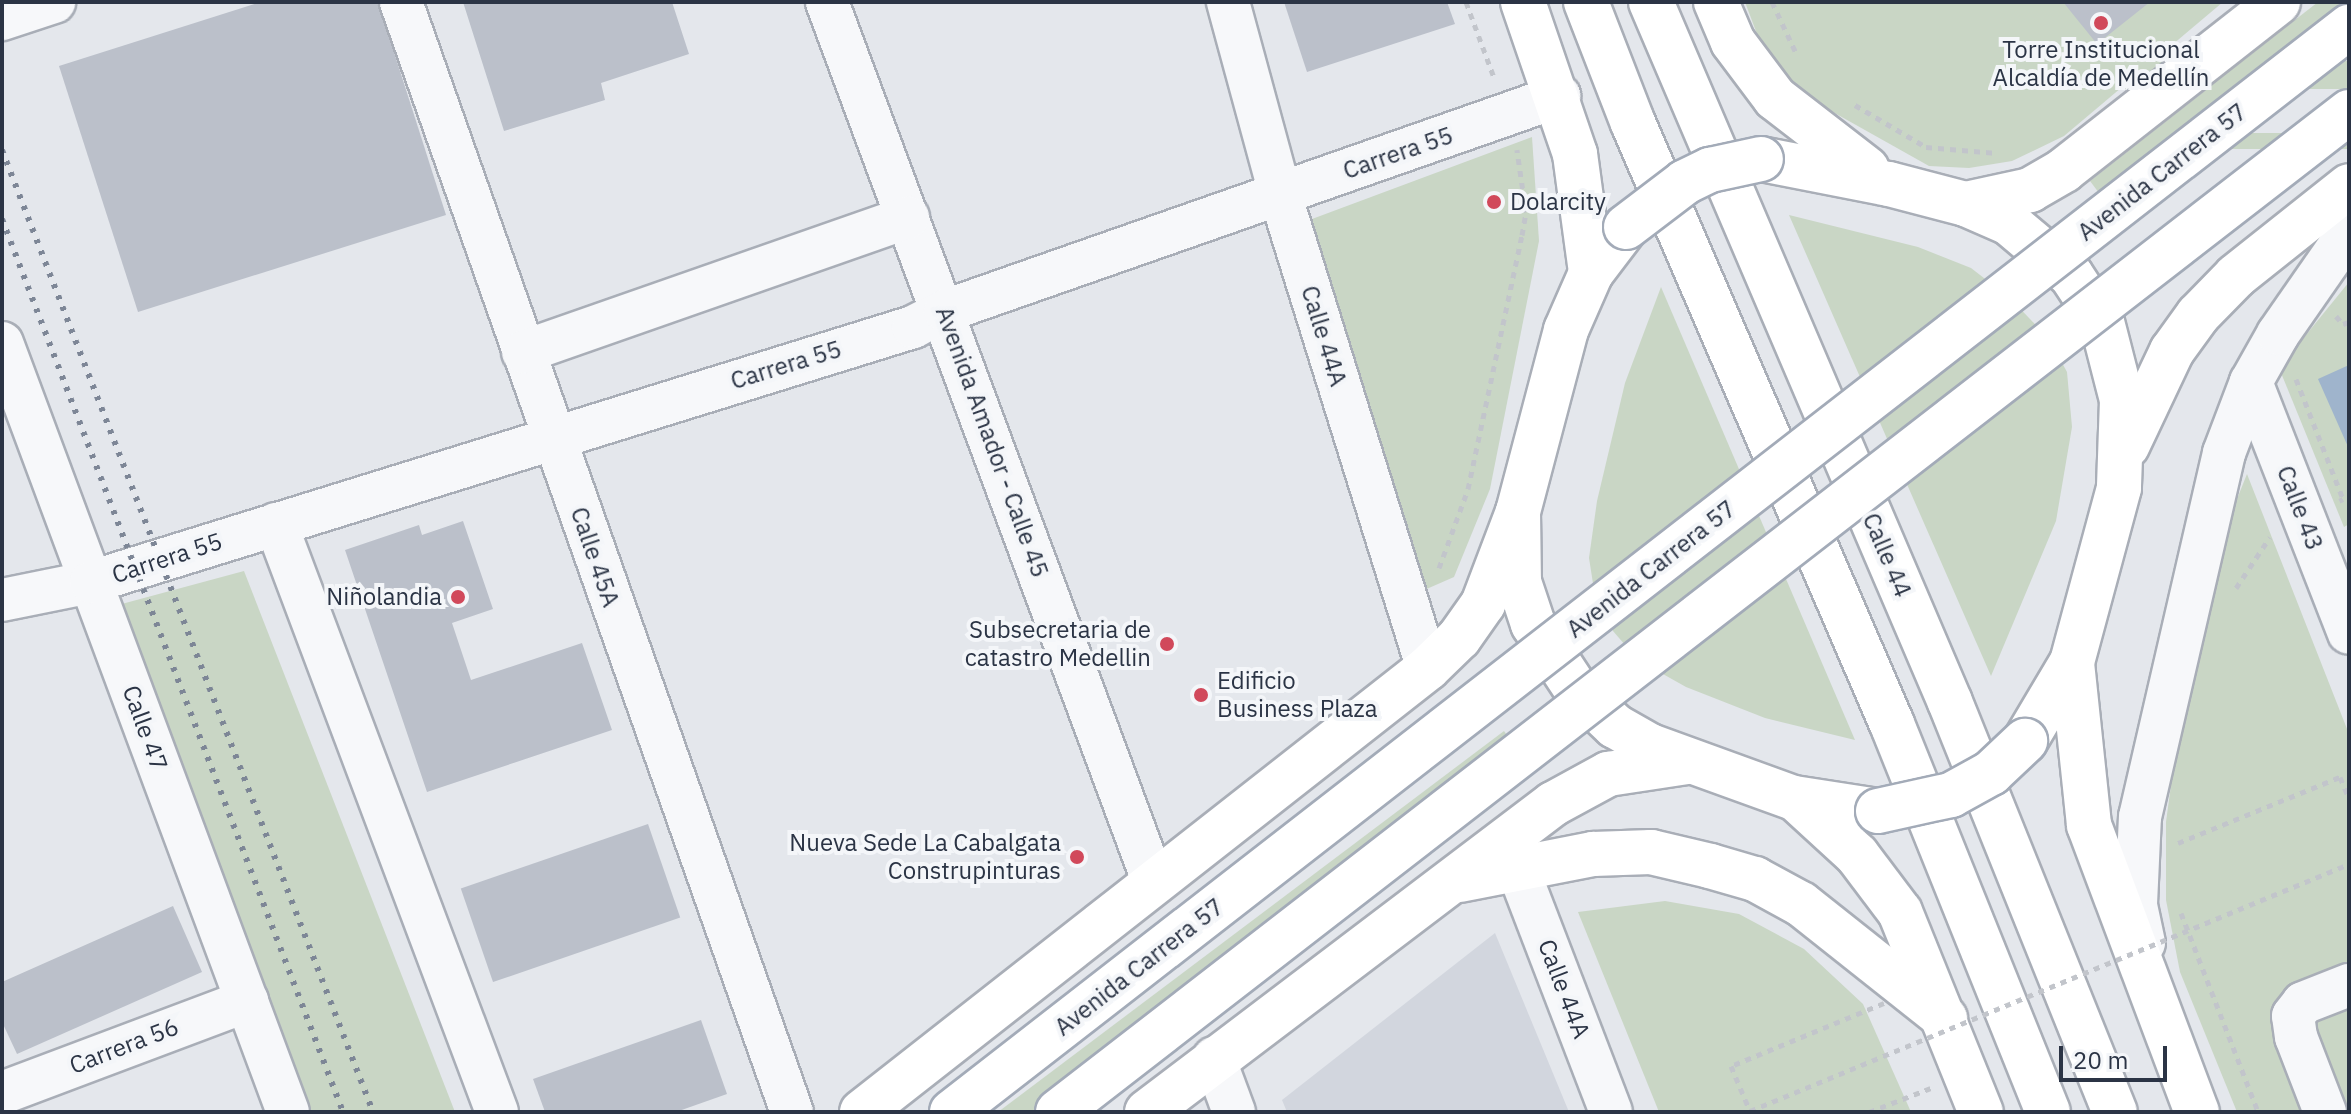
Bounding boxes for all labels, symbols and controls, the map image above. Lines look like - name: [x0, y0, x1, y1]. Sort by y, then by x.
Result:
- marker: Torre Institucional Alcaldía de Medellín: [2092, 14, 2110, 32]
- place label: Torre Institucional Alcaldía de Medellín: [1993, 36, 2209, 92]
- street label: Avenida Carrera 57: [2072, 97, 2252, 247]
- street label: Carrera 55: [1339, 121, 1457, 185]
- place label: Dolarcity: [1510, 188, 1606, 216]
- marker: Dolarcity: [1485, 193, 1503, 211]
- street label: Calle 44A: [1295, 282, 1353, 390]
- street label: Avenida Amador - Calle 45: [930, 303, 1054, 581]
- street label: Carrera 55: [727, 335, 845, 395]
- street label: Calle 43: [2271, 462, 2329, 554]
- street label: Avenida Carrera 57: [1561, 494, 1741, 644]
- street label: Calle 45A: [565, 503, 625, 611]
- street label: Calle 44: [1856, 509, 1918, 601]
- street label: Carrera 55: [108, 527, 226, 589]
- place label: Niñolandia: [326, 583, 442, 611]
- marker: Niñolandia: [449, 588, 467, 606]
- place label: Subsecretaria de catastro Medellin: [965, 616, 1151, 672]
- marker: Subsecretaria de catastro Medellin: [1158, 635, 1176, 653]
- place label: Edificio Business Plaza: [1217, 667, 1378, 723]
- street label: Calle 47: [116, 682, 174, 774]
- marker: Edificio Business Plaza: [1192, 686, 1210, 704]
- place label: Nueva Sede La Cabalgata Construpinturas: [789, 829, 1061, 885]
- marker: Nueva Sede La Cabalgata Construpinturas: [1068, 848, 1086, 866]
- street label: Avenida Carrera 57: [1049, 892, 1229, 1042]
- street label: Calle 44A: [1532, 935, 1596, 1043]
- street label: Carrera 56: [65, 1012, 183, 1080]
- scale bar: [2063, 1030, 2171, 1080]
- text: 20 m: [2073, 1044, 2128, 1076]

